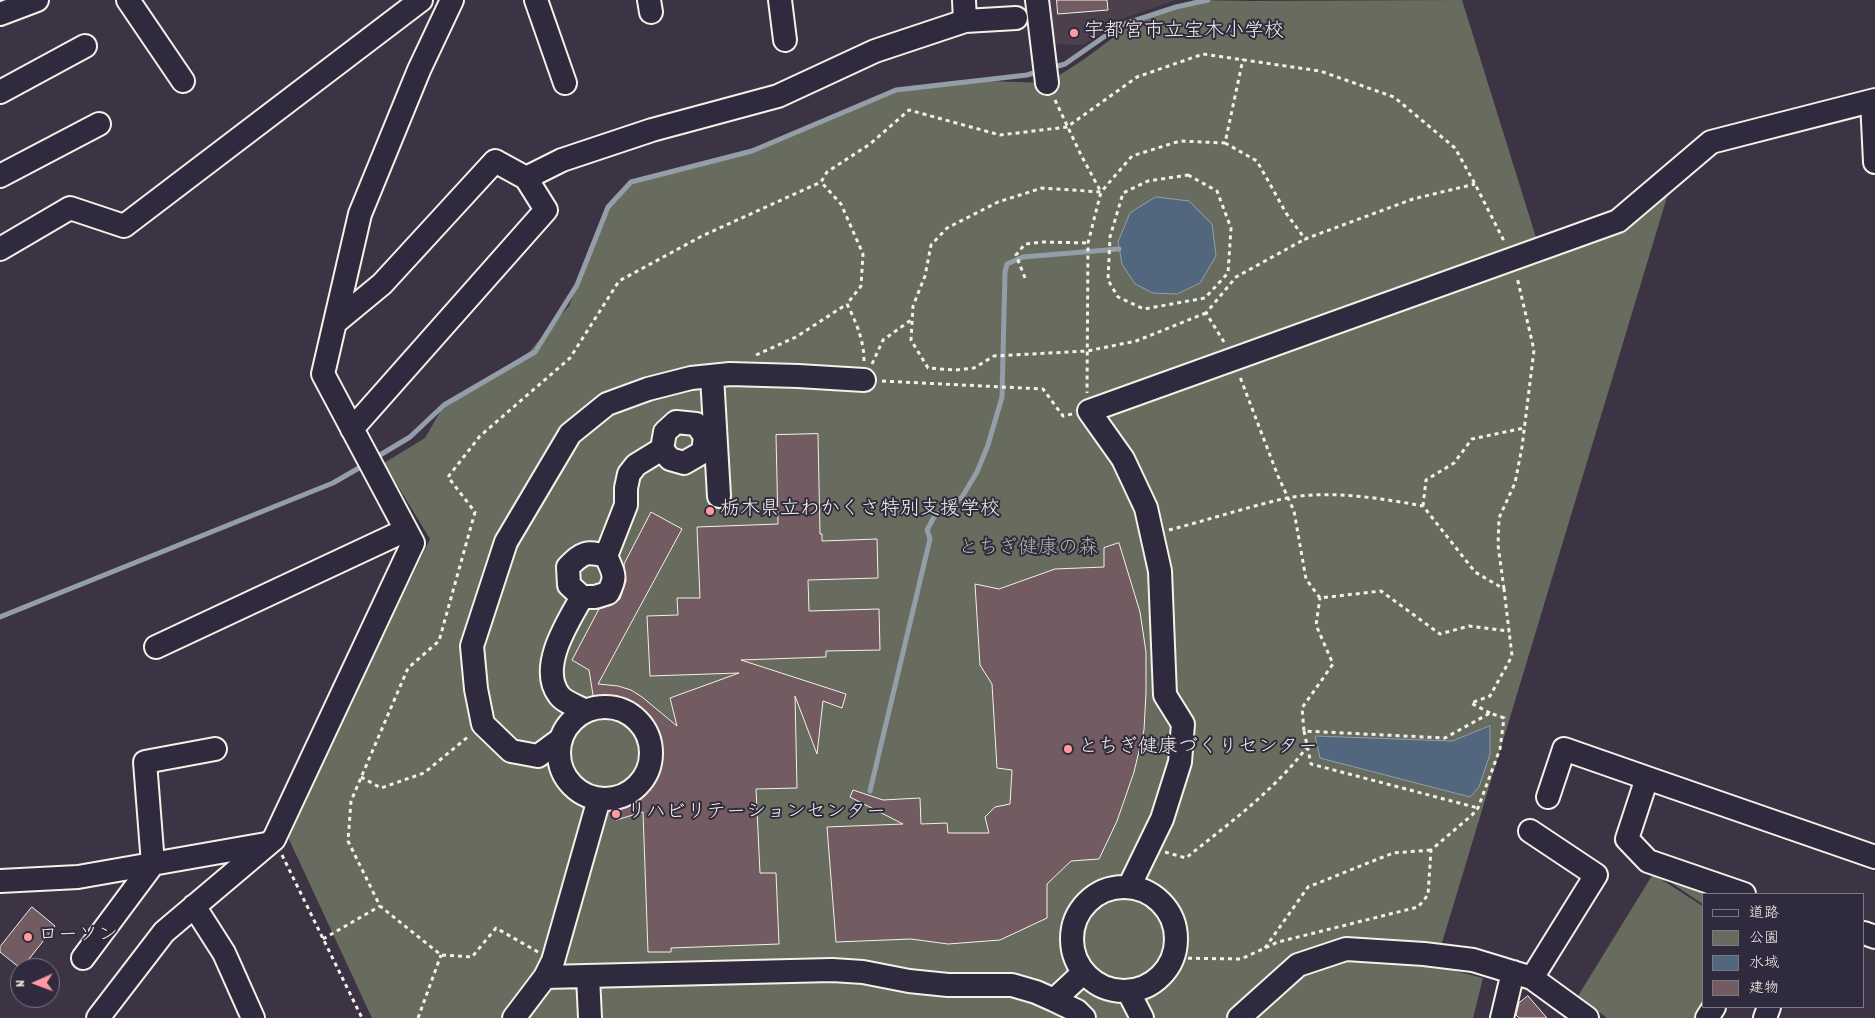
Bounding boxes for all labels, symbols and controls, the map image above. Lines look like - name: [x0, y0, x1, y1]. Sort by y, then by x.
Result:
- place label: 宇都宮市立宝木小学校: [1084, 21, 1284, 45]
- marker: 宇都宮市立宝木小学校: [1068, 27, 1080, 39]
- place label: 栃木県立わかくさ特別支援学校: [720, 499, 1000, 523]
- marker: 栃木県立わかくさ特別支援学校: [704, 505, 716, 517]
- park label: とちぎ健康の森: [958, 538, 1098, 562]
- place label: とちぎ健康づくりセンター: [1078, 737, 1318, 761]
- marker: とちぎ健康づくりセンター: [1062, 743, 1074, 755]
- place label: リハビリテーションセンター: [626, 802, 886, 826]
- marker: リハビリテーションセンター: [610, 808, 622, 820]
- legend: [1702, 893, 1865, 1008]
- text: 道路: [1749, 903, 1779, 925]
- place label: ローソン: [38, 925, 118, 949]
- text: 公園: [1749, 928, 1779, 950]
- marker: ローソン: [22, 931, 34, 943]
- text: 水域: [1749, 953, 1779, 975]
- north arrow: [10, 958, 60, 1008]
- text: 建物: [1749, 978, 1779, 1000]
- text: N: [11, 980, 31, 987]

